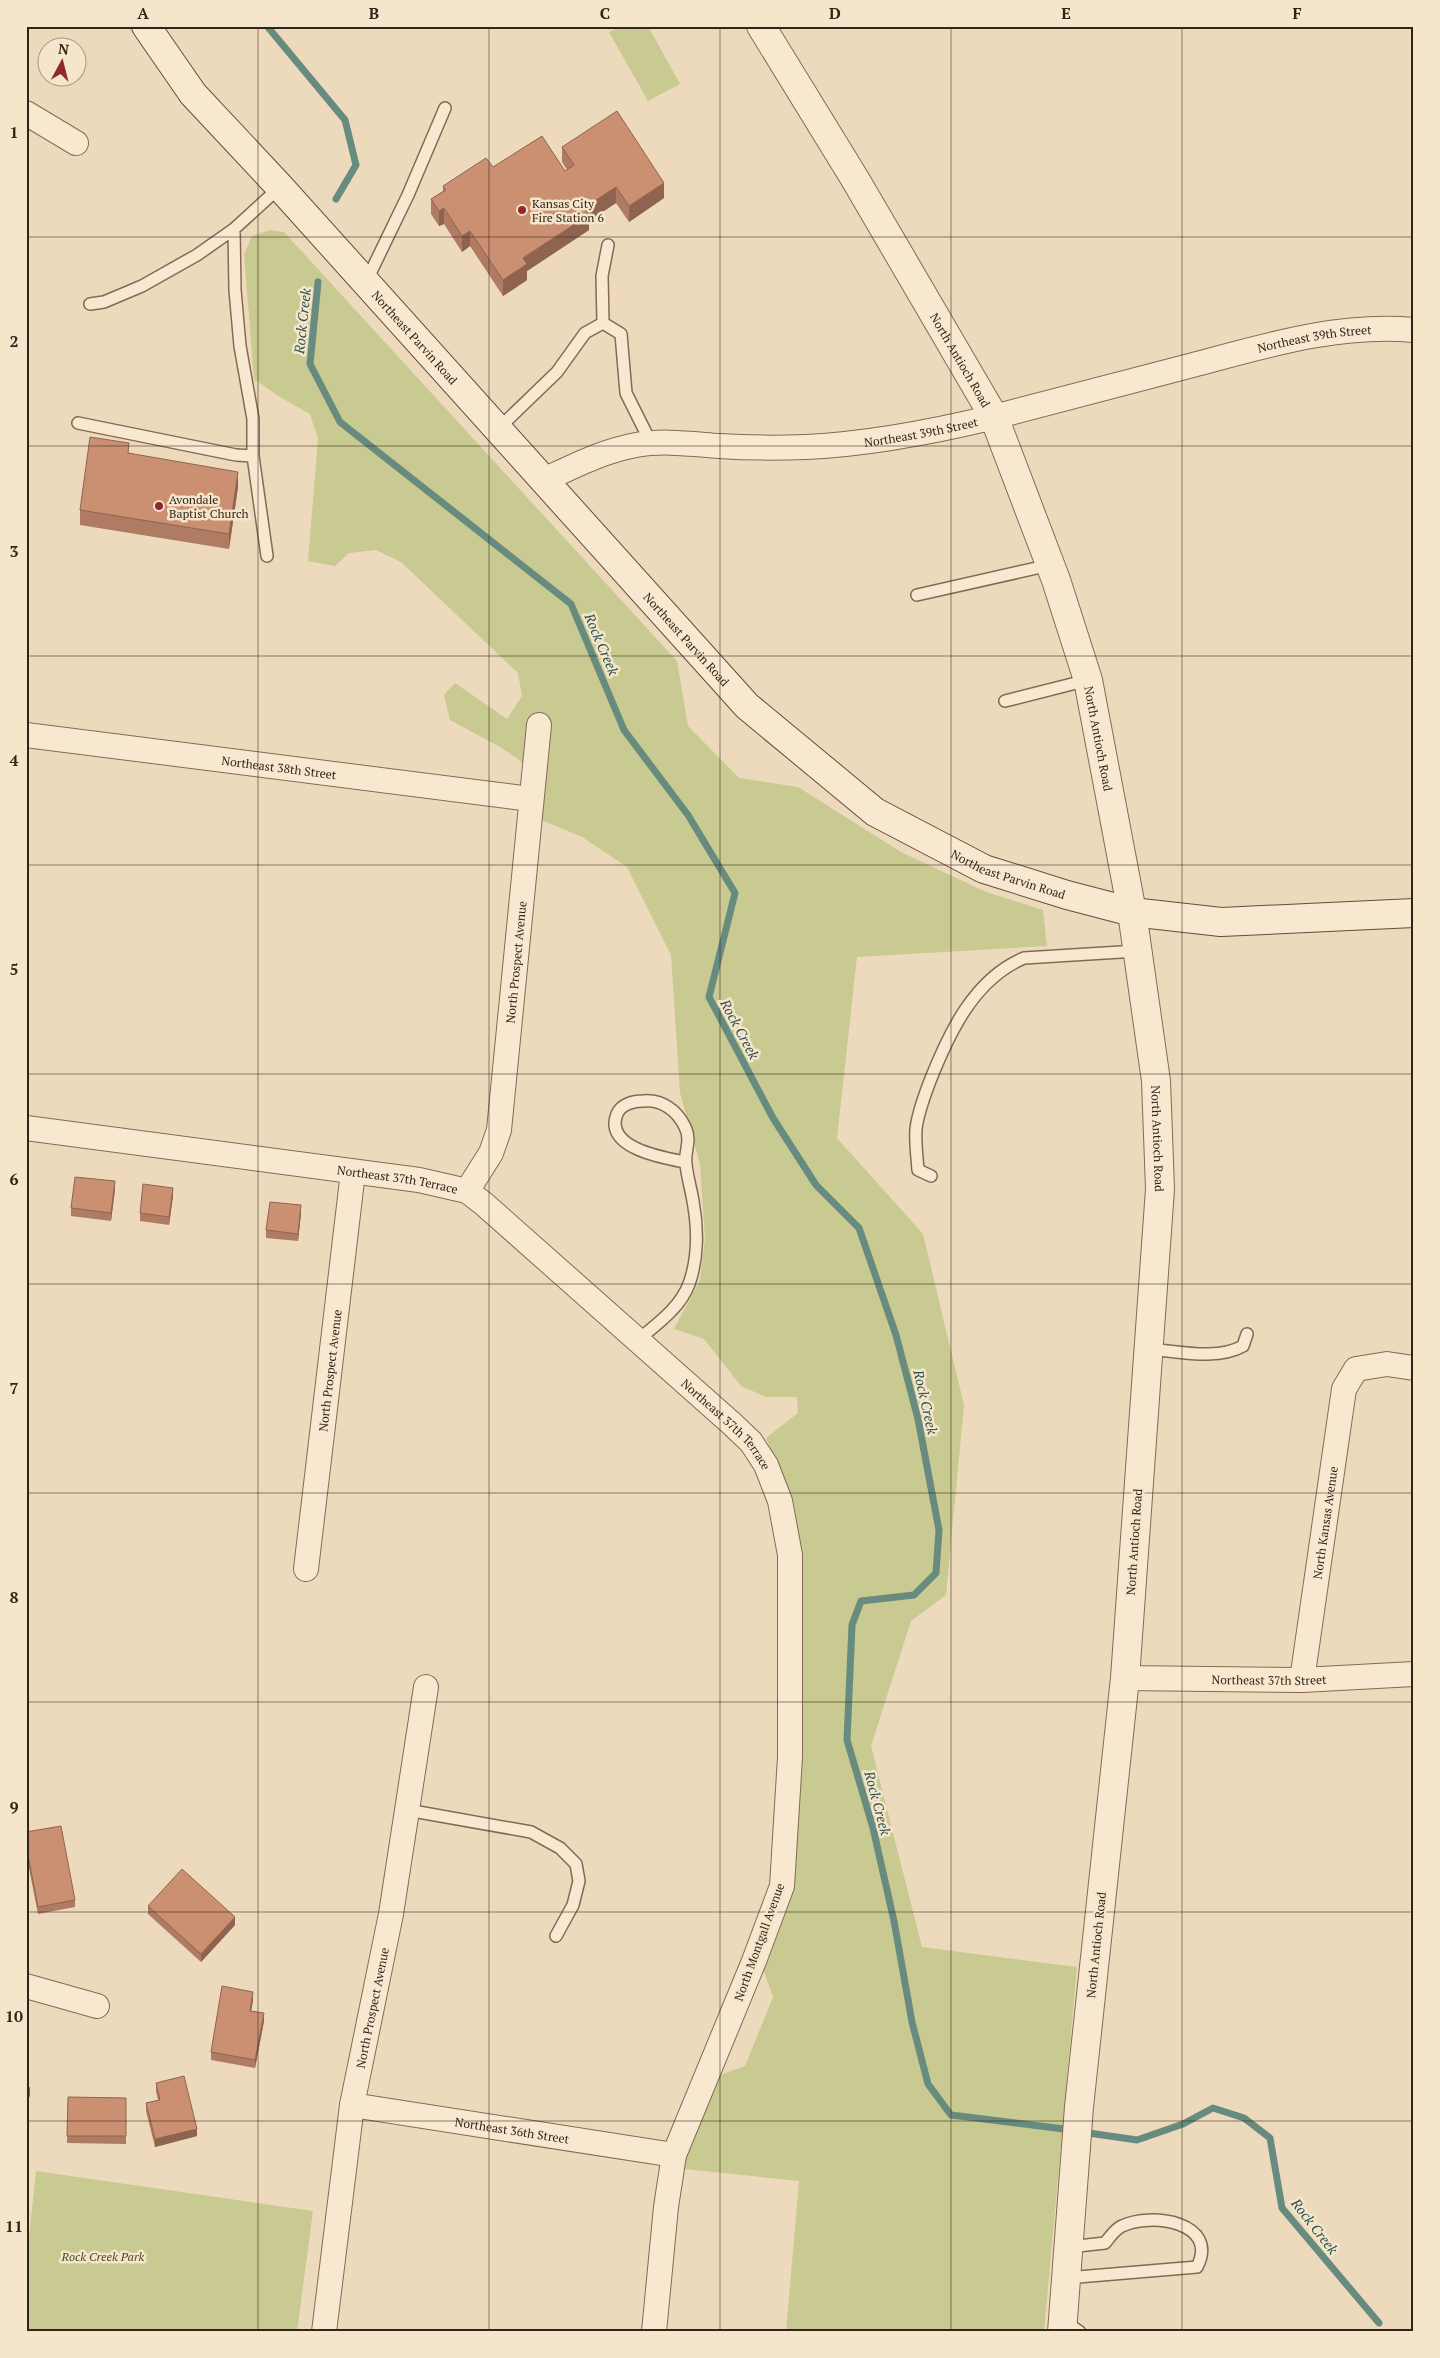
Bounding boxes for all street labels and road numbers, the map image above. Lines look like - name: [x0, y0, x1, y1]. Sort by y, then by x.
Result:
- street label: Northeast Parvin Road: [369, 287, 461, 387]
- street label: North Antioch Road: [927, 310, 994, 410]
- street label: Northeast 39th Street: [1256, 321, 1372, 355]
- street label: Northeast 39th Street: [863, 413, 980, 449]
- street label: Northeast Parvin Road: [641, 589, 733, 689]
- street label: North Antioch Road: [1082, 685, 1116, 793]
- street label: Northeast 38th Street: [221, 752, 338, 782]
- street label: Northeast Parvin Road: [949, 846, 1068, 902]
- street label: North Prospect Avenue: [502, 900, 529, 1024]
- street label: North Antioch Road: [1149, 1085, 1168, 1192]
- street label: Northeast 37th Terrace: [336, 1162, 459, 1196]
- street label: North Prospect Avenue: [315, 1308, 344, 1432]
- street label: Northeast 37th Terrace: [679, 1375, 774, 1471]
- street label: North Kansas Avenue: [1309, 1465, 1340, 1580]
- street label: North Antioch Road: [1123, 1488, 1145, 1596]
- street label: Northeast 37th Street: [1211, 1671, 1327, 1688]
- street label: North Montgall Avenue: [731, 1881, 787, 2003]
- street label: North Antioch Road: [1083, 1891, 1109, 1999]
- street label: North Prospect Avenue: [352, 1946, 392, 2069]
- street label: Northeast 36th Street: [454, 2114, 571, 2146]

